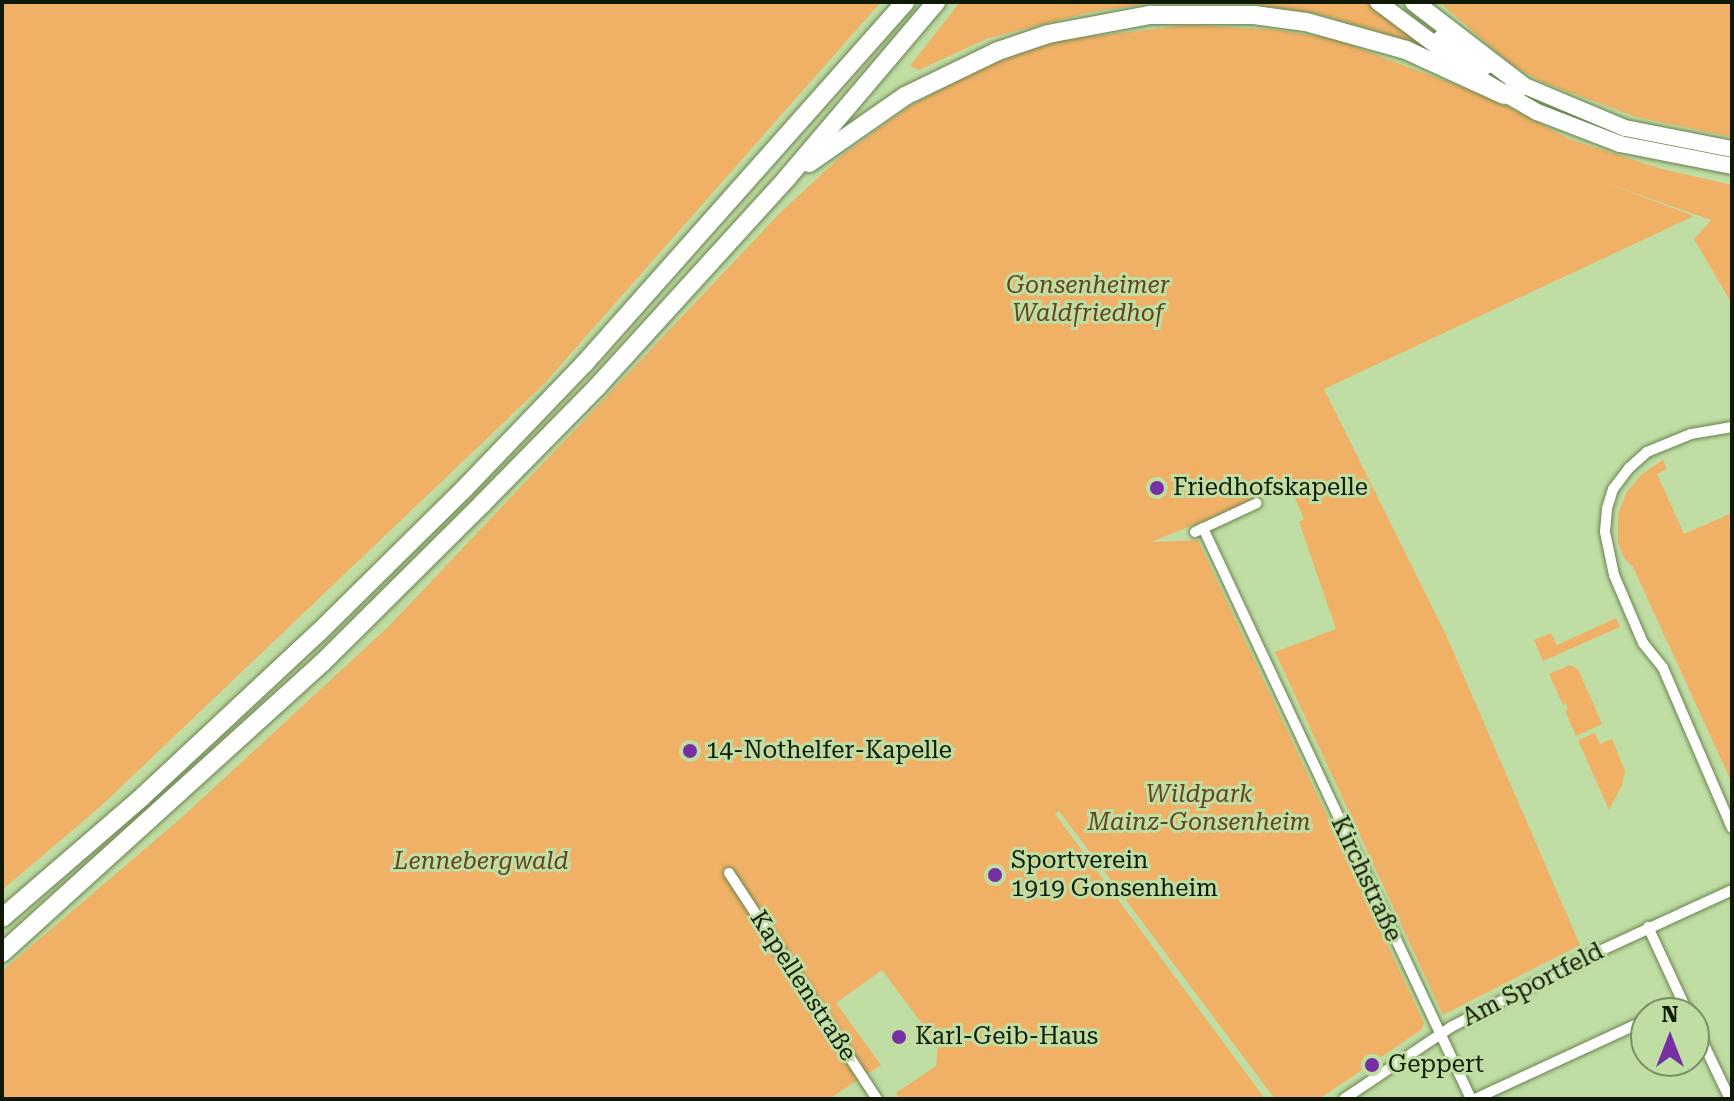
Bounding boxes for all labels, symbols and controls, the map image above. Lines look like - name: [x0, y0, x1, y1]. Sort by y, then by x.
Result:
- park label: Gonsenheimer Waldfriedhof: [1006, 272, 1170, 328]
- place label: Friedhofskapelle: [1173, 474, 1368, 502]
- marker: Friedhofskapelle: [1148, 479, 1166, 497]
- place label: 14-Nothelfer-Kapelle: [706, 737, 952, 765]
- marker: 14-Nothelfer-Kapelle: [681, 742, 699, 760]
- park label: Wildpark Mainz-Gonsenheim: [1087, 781, 1311, 837]
- street label: Kirchstraße: [1324, 812, 1408, 946]
- place label: Sportverein 1919 Gonsenheim: [1011, 847, 1218, 903]
- park label: Lennebergwald: [393, 848, 569, 876]
- marker: Sportverein 1919 Gonsenheim: [986, 866, 1004, 884]
- street label: Kapellenstraße: [744, 905, 862, 1067]
- street label: Am Sportfeld: [1458, 937, 1608, 1033]
- north arrow: [1630, 997, 1710, 1077]
- text: N: [1662, 1002, 1678, 1027]
- place label: Karl-Geib-Haus: [915, 1023, 1098, 1051]
- marker: Karl-Geib-Haus: [890, 1028, 908, 1046]
- place label: Geppert: [1388, 1051, 1484, 1079]
- marker: Geppert: [1363, 1056, 1381, 1074]

